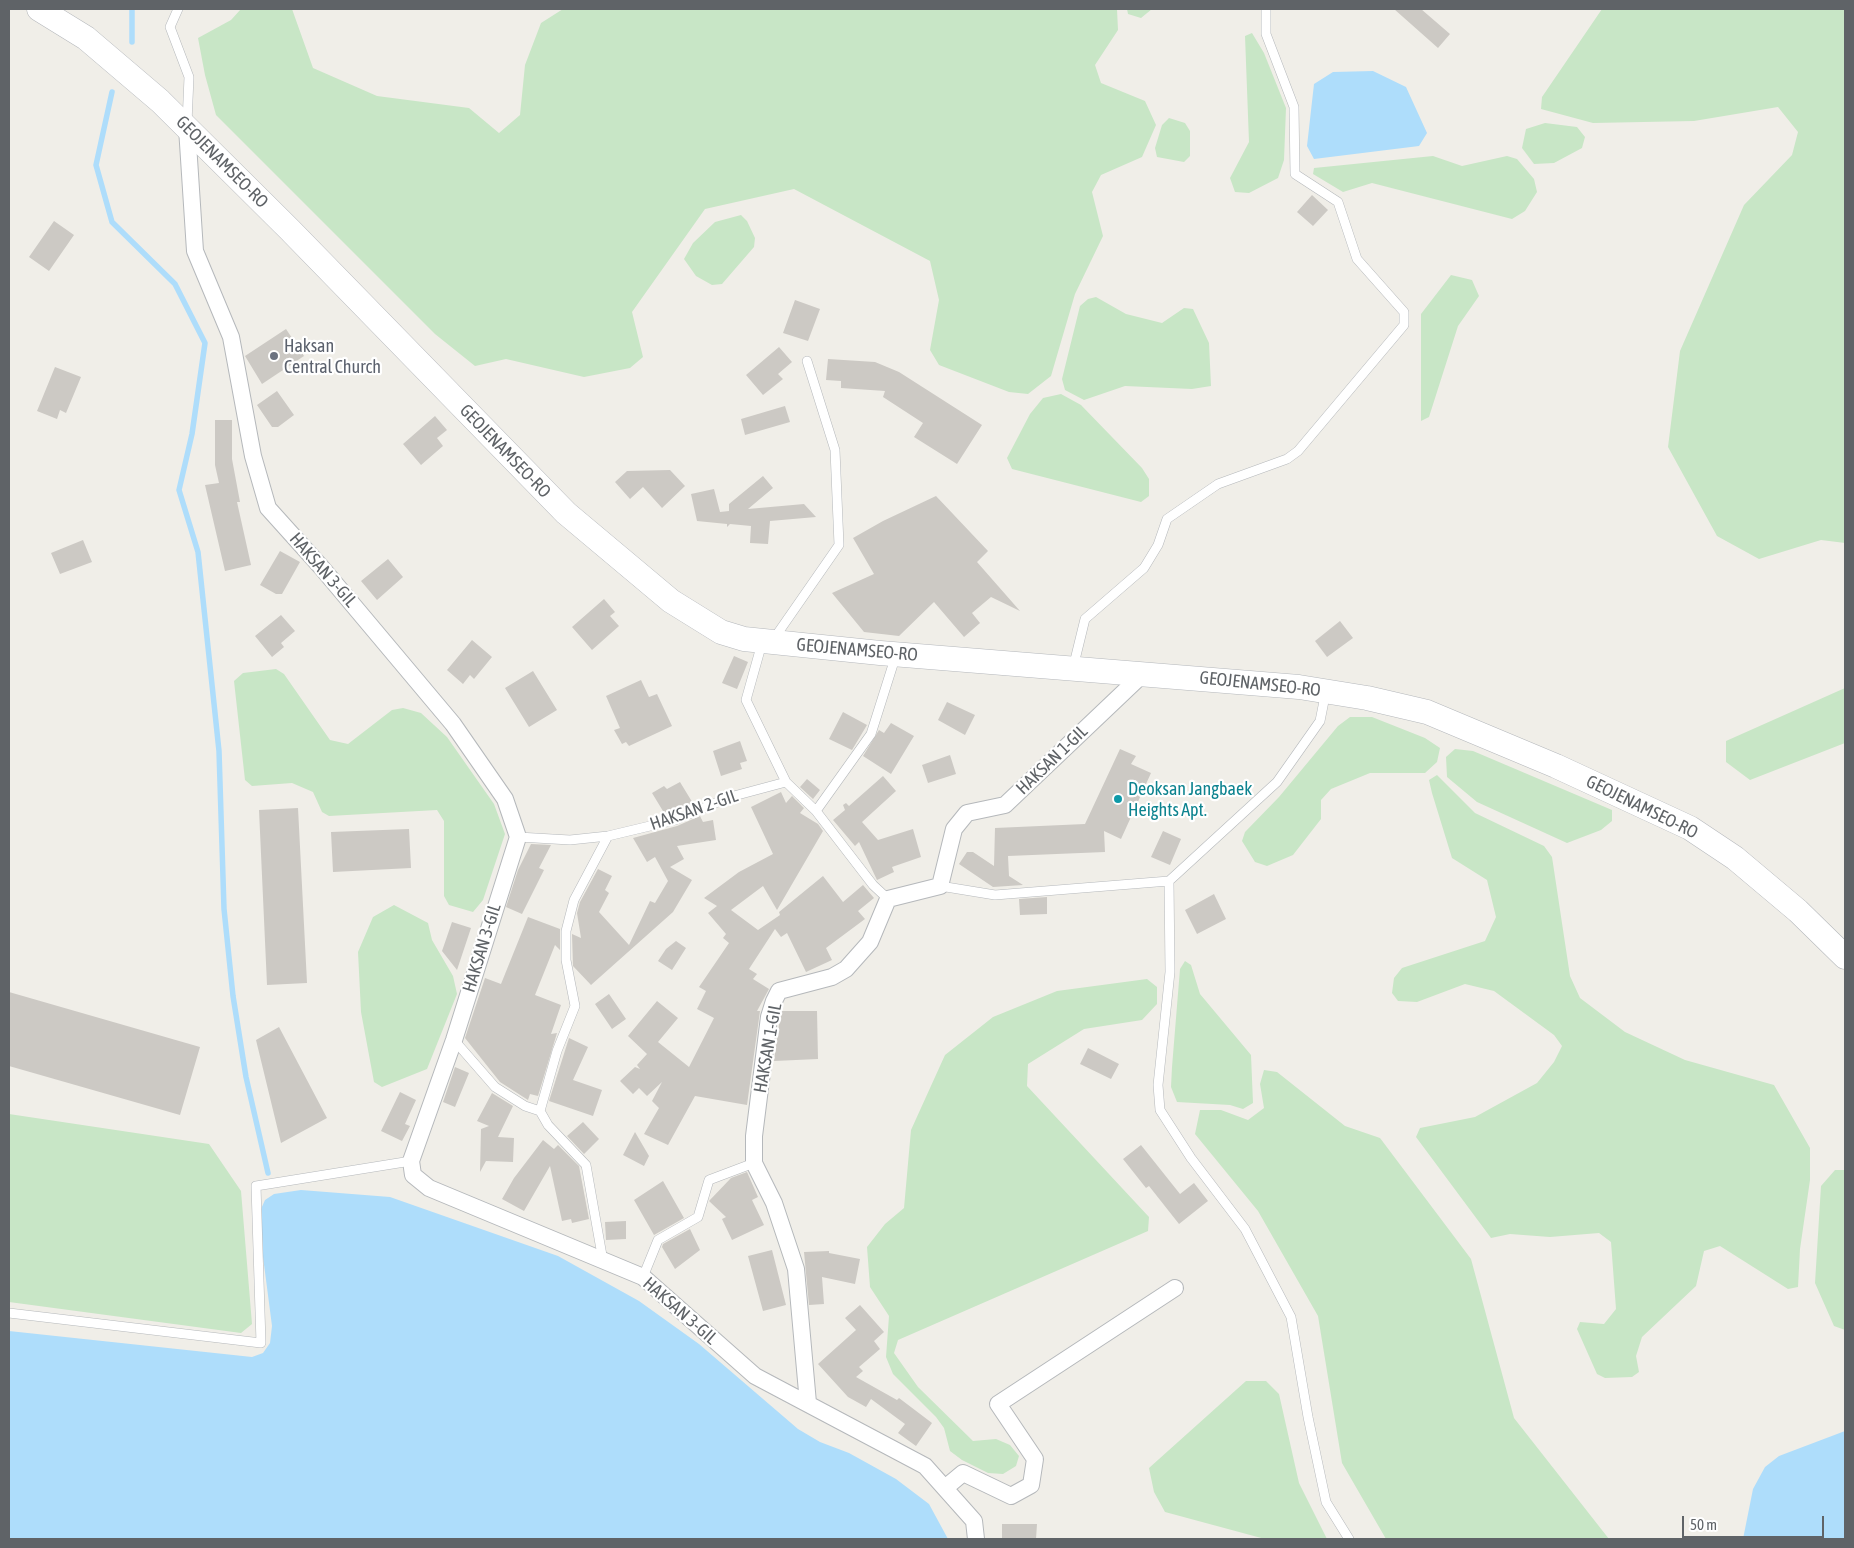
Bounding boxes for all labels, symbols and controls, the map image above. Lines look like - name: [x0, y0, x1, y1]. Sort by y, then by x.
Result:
- street label: GEOJENAMSEO-RO: [171, 111, 273, 213]
- place label: Haksan Central Church: [284, 335, 381, 378]
- marker: Haksan Central Church: [268, 350, 280, 362]
- street label: GEOJENAMSEO-RO: [455, 400, 555, 502]
- street label: HAKSAN 3-GIL: [285, 528, 361, 612]
- street label: GEOJENAMSEO-RO: [795, 634, 919, 666]
- street label: GEOJENAMSEO-RO: [1198, 667, 1322, 701]
- street label: HAKSAN 1-GIL: [1012, 721, 1092, 799]
- street label: GEOJENAMSEO-RO: [1583, 771, 1701, 843]
- place label: Deoksan Jangbaek Heights Apt.: [1128, 778, 1252, 821]
- street label: HAKSAN 2-GIL: [647, 785, 741, 835]
- marker: Deoksan Jangbaek Heights Apt.: [1112, 793, 1124, 805]
- street label: HAKSAN 3-GIL: [458, 901, 506, 995]
- street label: HAKSAN 1-GIL: [749, 1001, 787, 1095]
- street label: HAKSAN 3-GIL: [638, 1273, 722, 1349]
- scale bar: [1684, 1506, 1826, 1538]
- text: 50 m: [1690, 1516, 1717, 1533]

